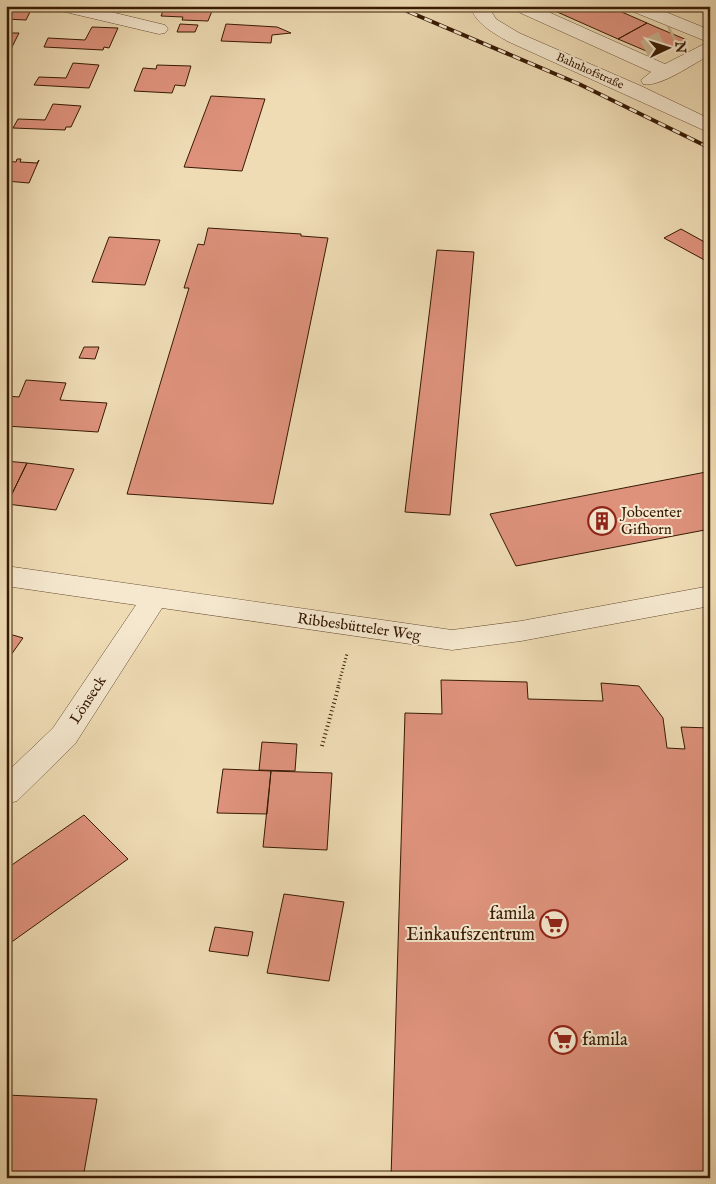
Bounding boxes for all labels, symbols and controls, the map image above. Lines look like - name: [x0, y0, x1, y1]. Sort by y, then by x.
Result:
- north arrow: [644, 22, 694, 72]
- text: N: [671, 39, 689, 54]
- street label: Bahnhofstraße: [554, 49, 627, 93]
- place label: Jobcenter Gifhorn: [619, 503, 682, 539]
- building icon: Jobcenter Gifhorn: [587, 506, 617, 536]
- street label: Ribbesbütteler Weg: [296, 609, 423, 645]
- street label: Lönseck: [65, 672, 111, 728]
- place label: famila Einkaufszentrum: [406, 903, 535, 947]
- supermarket icon: famila Einkaufszentrum: [539, 909, 569, 939]
- supermarket icon: famila: [548, 1025, 578, 1055]
- place label: famila: [582, 1029, 628, 1052]

